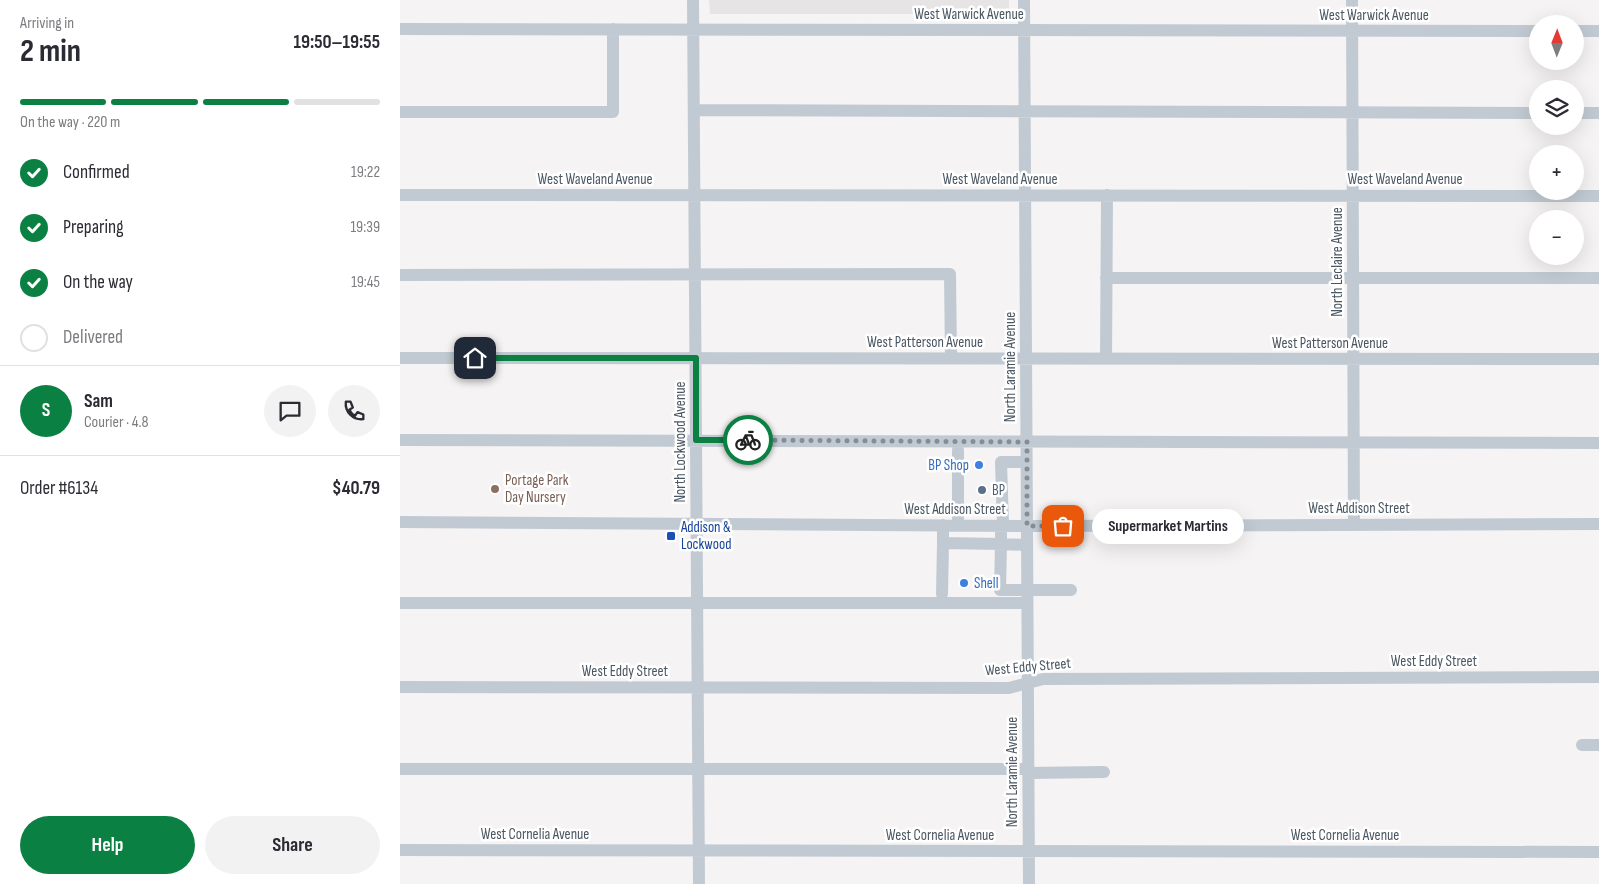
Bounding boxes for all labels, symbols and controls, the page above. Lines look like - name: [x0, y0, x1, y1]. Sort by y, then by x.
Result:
- street label: West Warwick Avenue: [914, 5, 1024, 24]
- street label: West Warwick Avenue: [1319, 6, 1429, 25]
- text: Arriving in: [20, 14, 74, 33]
- north arrow: [1529, 15, 1584, 70]
- map controls: [1529, 15, 1584, 265]
- text: 19:50–19:55: [294, 31, 380, 54]
- text: 2 min: [20, 32, 81, 71]
- button: layers: [1529, 80, 1584, 135]
- text: On the way · 220 m: [20, 113, 120, 132]
- button: +: [1529, 145, 1584, 200]
- icon: check: [20, 159, 48, 187]
- text: Confirmed: [63, 161, 130, 184]
- text: 19:22: [351, 163, 380, 182]
- street label: West Waveland Avenue: [538, 170, 652, 189]
- street label: West Waveland Avenue: [943, 170, 1057, 189]
- street label: West Waveland Avenue: [1348, 170, 1462, 189]
- street label: North Leclaire Avenue: [1328, 207, 1347, 317]
- button: −: [1529, 210, 1584, 265]
- icon: check: [20, 214, 48, 242]
- text: Preparing: [63, 216, 124, 239]
- text: 19:39: [350, 218, 380, 237]
- icon: check: [20, 269, 48, 297]
- text: On the way: [63, 271, 133, 294]
- text: 19:45: [351, 273, 380, 292]
- street label: North Laramie Avenue: [1001, 312, 1020, 422]
- text: Delivered: [63, 326, 123, 349]
- street label: West Patterson Avenue: [867, 333, 983, 352]
- street label: West Patterson Avenue: [1272, 334, 1388, 353]
- pin: [454, 337, 496, 379]
- icon: home: [461, 344, 489, 372]
- street label: North Lockwood Avenue: [671, 381, 690, 503]
- button: chat: [264, 385, 316, 437]
- button: phone: [328, 385, 380, 437]
- text: Sam: [84, 390, 113, 413]
- text: S: [42, 399, 50, 422]
- text: Courier · 4.8: [84, 413, 148, 432]
- courier: [723, 415, 773, 465]
- icon: bike: [734, 426, 762, 454]
- place label: BP Shop: [928, 456, 969, 475]
- marker: BP Shop: [973, 459, 985, 471]
- place label: Portage Park Day Nursery: [505, 471, 569, 507]
- text: Order #6134: [20, 477, 98, 500]
- text: $40.79: [332, 477, 380, 500]
- place label: BP: [992, 481, 1005, 500]
- marker: Portage Park Day Nursery: [489, 483, 501, 495]
- marker: BP: [976, 484, 988, 496]
- street label: West Addison Street: [1308, 499, 1410, 518]
- street label: West Addison Street: [904, 500, 1006, 519]
- pin: [1042, 505, 1084, 547]
- callout: Supermarket Martins: [1093, 508, 1246, 544]
- icon: bag: [1049, 512, 1077, 540]
- text: Supermarket Martins: [1108, 517, 1228, 536]
- place label: Addison & Lockwood: [680, 518, 731, 554]
- marker: Addison & Lockwood: [665, 530, 677, 542]
- place label: Shell: [974, 574, 998, 593]
- marker: Shell: [958, 577, 970, 589]
- street label: West Eddy Street: [1391, 652, 1478, 671]
- street label: West Eddy Street: [984, 654, 1072, 680]
- street label: West Eddy Street: [582, 662, 669, 681]
- street label: North Laramie Avenue: [1003, 717, 1022, 827]
- button: Help: [20, 816, 195, 874]
- button: Share: [205, 816, 380, 874]
- street label: West Cornelia Avenue: [481, 825, 589, 844]
- street label: West Cornelia Avenue: [886, 826, 994, 845]
- street label: West Cornelia Avenue: [1291, 826, 1399, 845]

